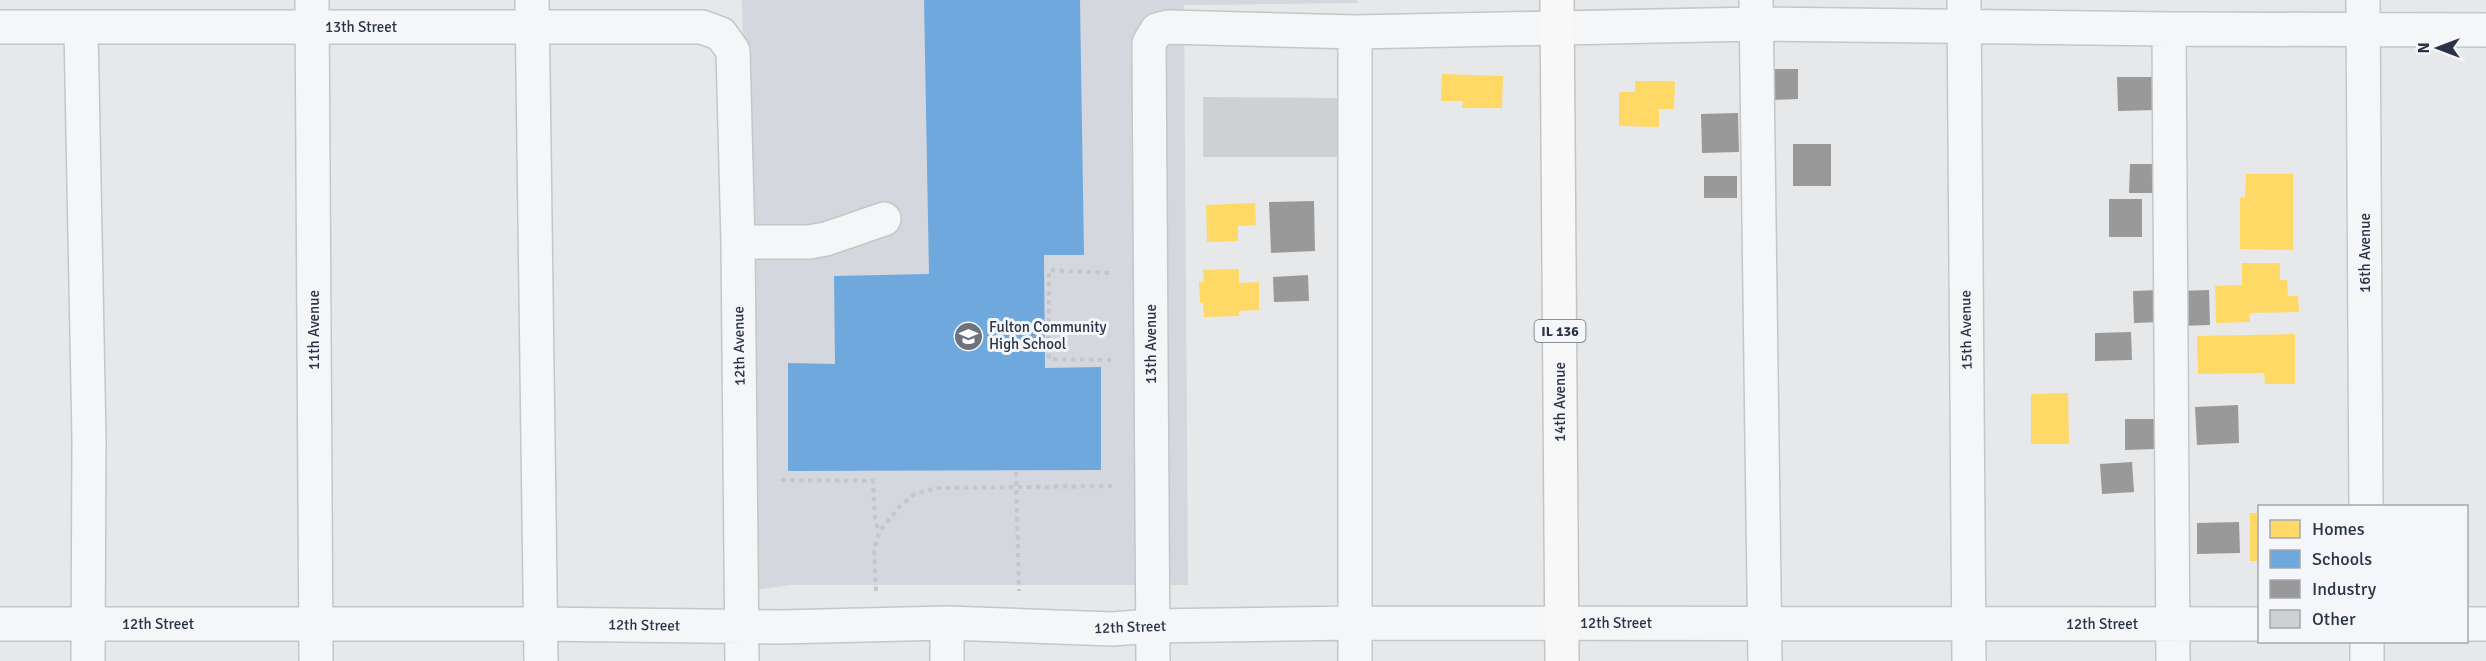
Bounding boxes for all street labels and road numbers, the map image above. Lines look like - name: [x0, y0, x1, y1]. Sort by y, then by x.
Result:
- street label: 13th Street: [325, 18, 397, 36]
- street label: 16th Avenue: [2356, 213, 2374, 293]
- street label: 11th Avenue: [305, 290, 323, 370]
- street label: 15th Avenue: [1956, 290, 1976, 370]
- street label: 13th Avenue: [1142, 304, 1160, 384]
- street label: 12th Avenue: [729, 306, 749, 386]
- road number: IL 136: [1534, 320, 1586, 342]
- street label: 14th Avenue: [1551, 362, 1569, 442]
- street label: 12th Street: [1580, 614, 1652, 632]
- street label: 12th Street: [122, 615, 194, 633]
- street label: 12th Street: [608, 615, 680, 635]
- street label: 12th Street: [2066, 615, 2138, 633]
- street label: 12th Street: [1094, 617, 1166, 637]

